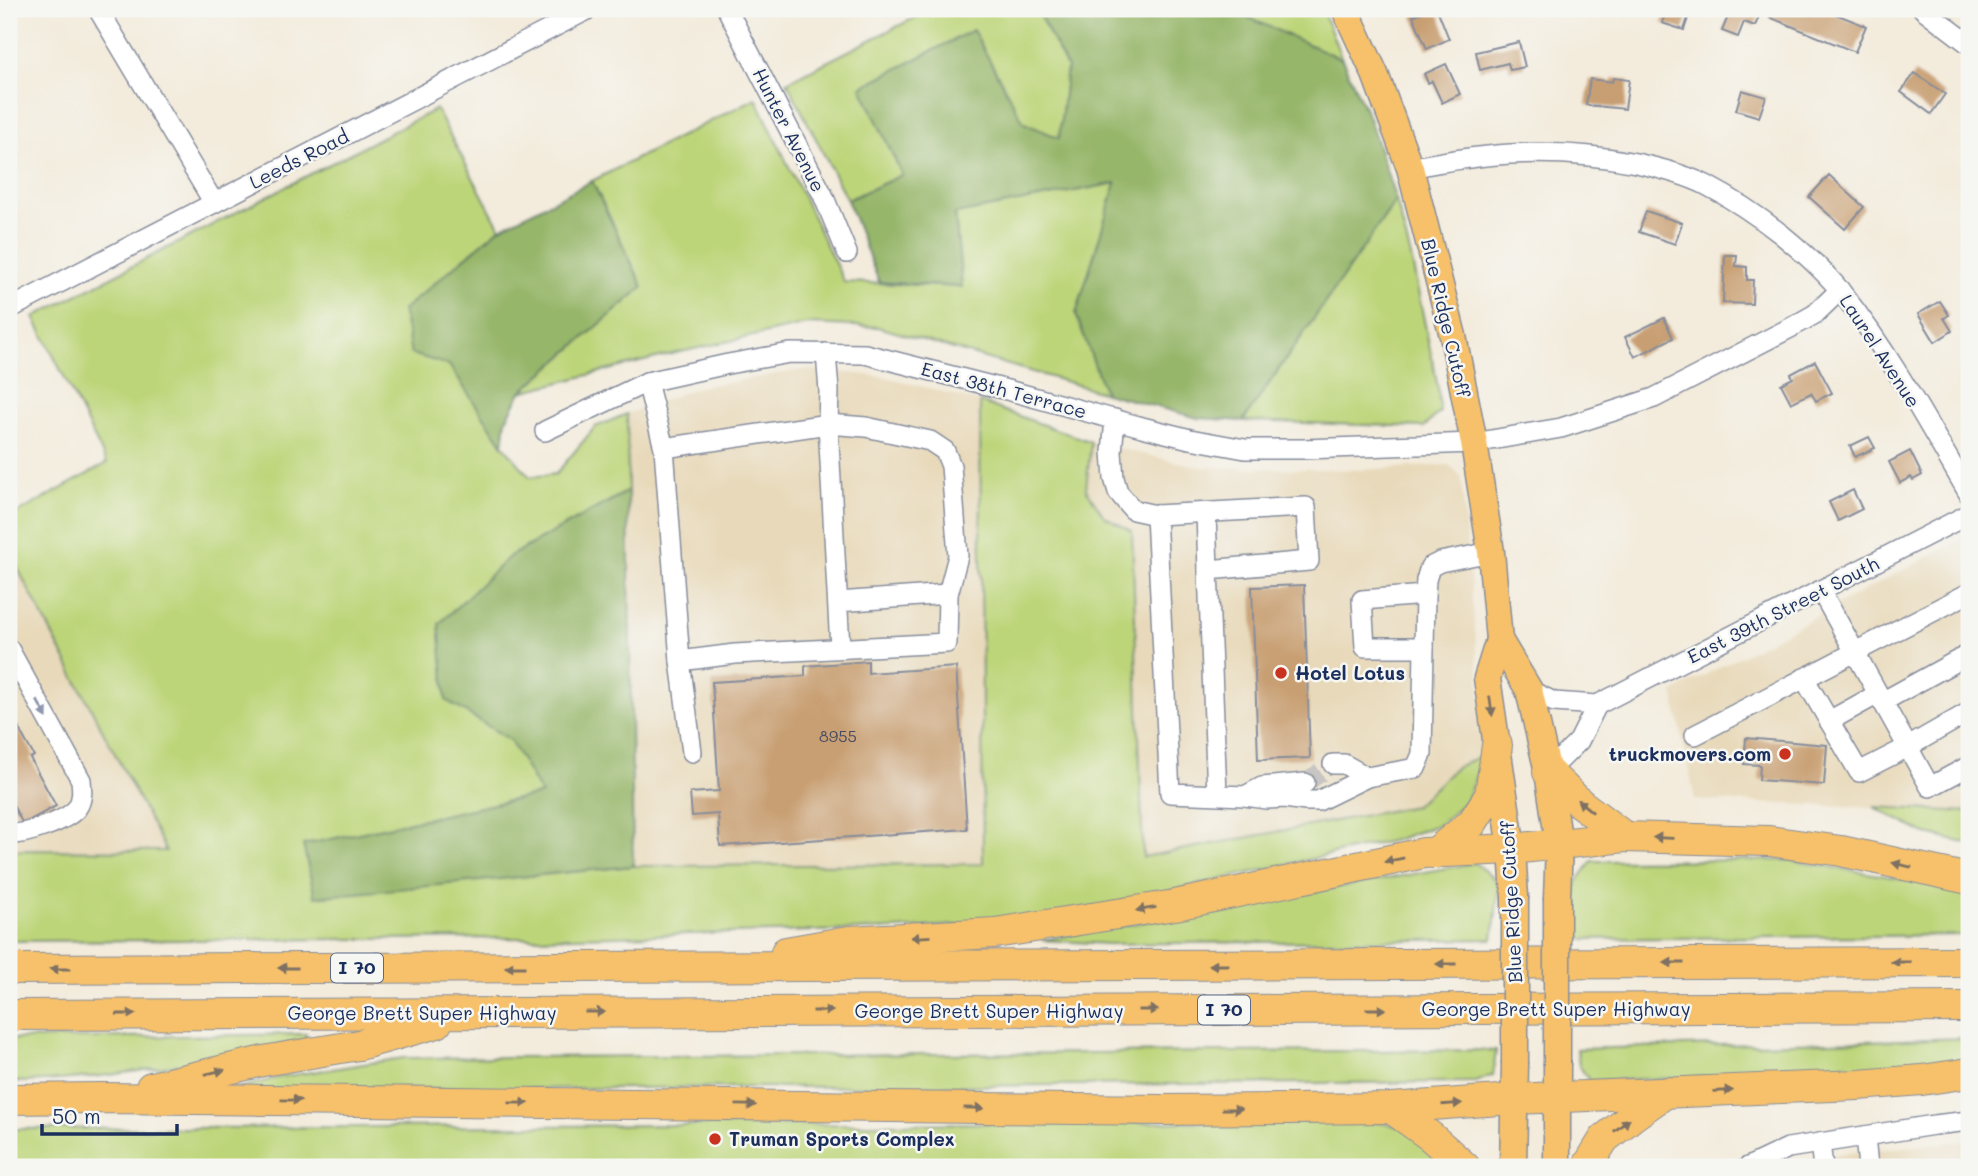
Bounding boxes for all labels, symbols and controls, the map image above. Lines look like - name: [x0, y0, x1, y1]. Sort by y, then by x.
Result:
- street label: Hunter Avenue: [747, 64, 831, 196]
- street label: Leeds Road: [245, 123, 353, 194]
- street label: Blue Ridge Cutoff: [1416, 236, 1477, 400]
- street label: Laurel Avenue: [1835, 289, 1926, 412]
- street label: East 38th Terrace: [919, 355, 1090, 424]
- street label: East 39th Street South: [1683, 550, 1883, 669]
- place label: Hotel Lotus: [1295, 660, 1405, 685]
- marker: Hotel Lotus: [1273, 665, 1289, 681]
- one-way arrow: [1486, 696, 1497, 718]
- one-way arrow: [36, 699, 48, 718]
- house number: 8955: [819, 725, 857, 746]
- place label: truckmovers.com: [1609, 741, 1771, 766]
- marker: truckmovers.com: [1777, 746, 1793, 762]
- one-way arrow: [1577, 799, 1594, 814]
- street label: Blue Ridge Cutoff: [1494, 820, 1527, 984]
- one-way arrow: [1652, 832, 1674, 844]
- one-way arrow: [1383, 854, 1405, 865]
- one-way arrow: [1891, 860, 1913, 871]
- one-way arrow: [1135, 904, 1157, 915]
- one-way arrow: [910, 932, 932, 943]
- road number: I 70: [331, 953, 383, 982]
- one-way arrow: [1890, 956, 1912, 968]
- one-way arrow: [1662, 957, 1684, 969]
- one-way arrow: [1435, 958, 1457, 970]
- one-way arrow: [1207, 959, 1229, 971]
- one-way arrow: [504, 961, 526, 973]
- one-way arrow: [277, 962, 299, 974]
- one-way arrow: [49, 963, 71, 975]
- road number: I 70: [1198, 995, 1250, 1024]
- street label: George Brett Super Highway: [1421, 996, 1691, 1021]
- street label: George Brett Super Highway: [854, 998, 1124, 1023]
- street label: George Brett Super Highway: [287, 1000, 557, 1025]
- one-way arrow: [1365, 1003, 1387, 1015]
- one-way arrow: [1138, 1004, 1160, 1016]
- one-way arrow: [812, 1005, 834, 1017]
- one-way arrow: [585, 1006, 607, 1018]
- one-way arrow: [115, 1009, 137, 1020]
- one-way arrow: [204, 1067, 226, 1078]
- one-way arrow: [1712, 1085, 1734, 1097]
- scale bar: [42, 1092, 177, 1136]
- one-way arrow: [281, 1094, 303, 1106]
- one-way arrow: [508, 1097, 530, 1109]
- one-way arrow: [1442, 1098, 1464, 1109]
- one-way arrow: [736, 1099, 758, 1111]
- text: 50 m: [52, 1102, 101, 1129]
- one-way arrow: [963, 1102, 985, 1114]
- one-way arrow: [1221, 1103, 1243, 1115]
- one-way arrow: [1612, 1117, 1630, 1132]
- place label: Truman Sports Complex: [729, 1126, 955, 1151]
- marker: Truman Sports Complex: [707, 1131, 723, 1147]

